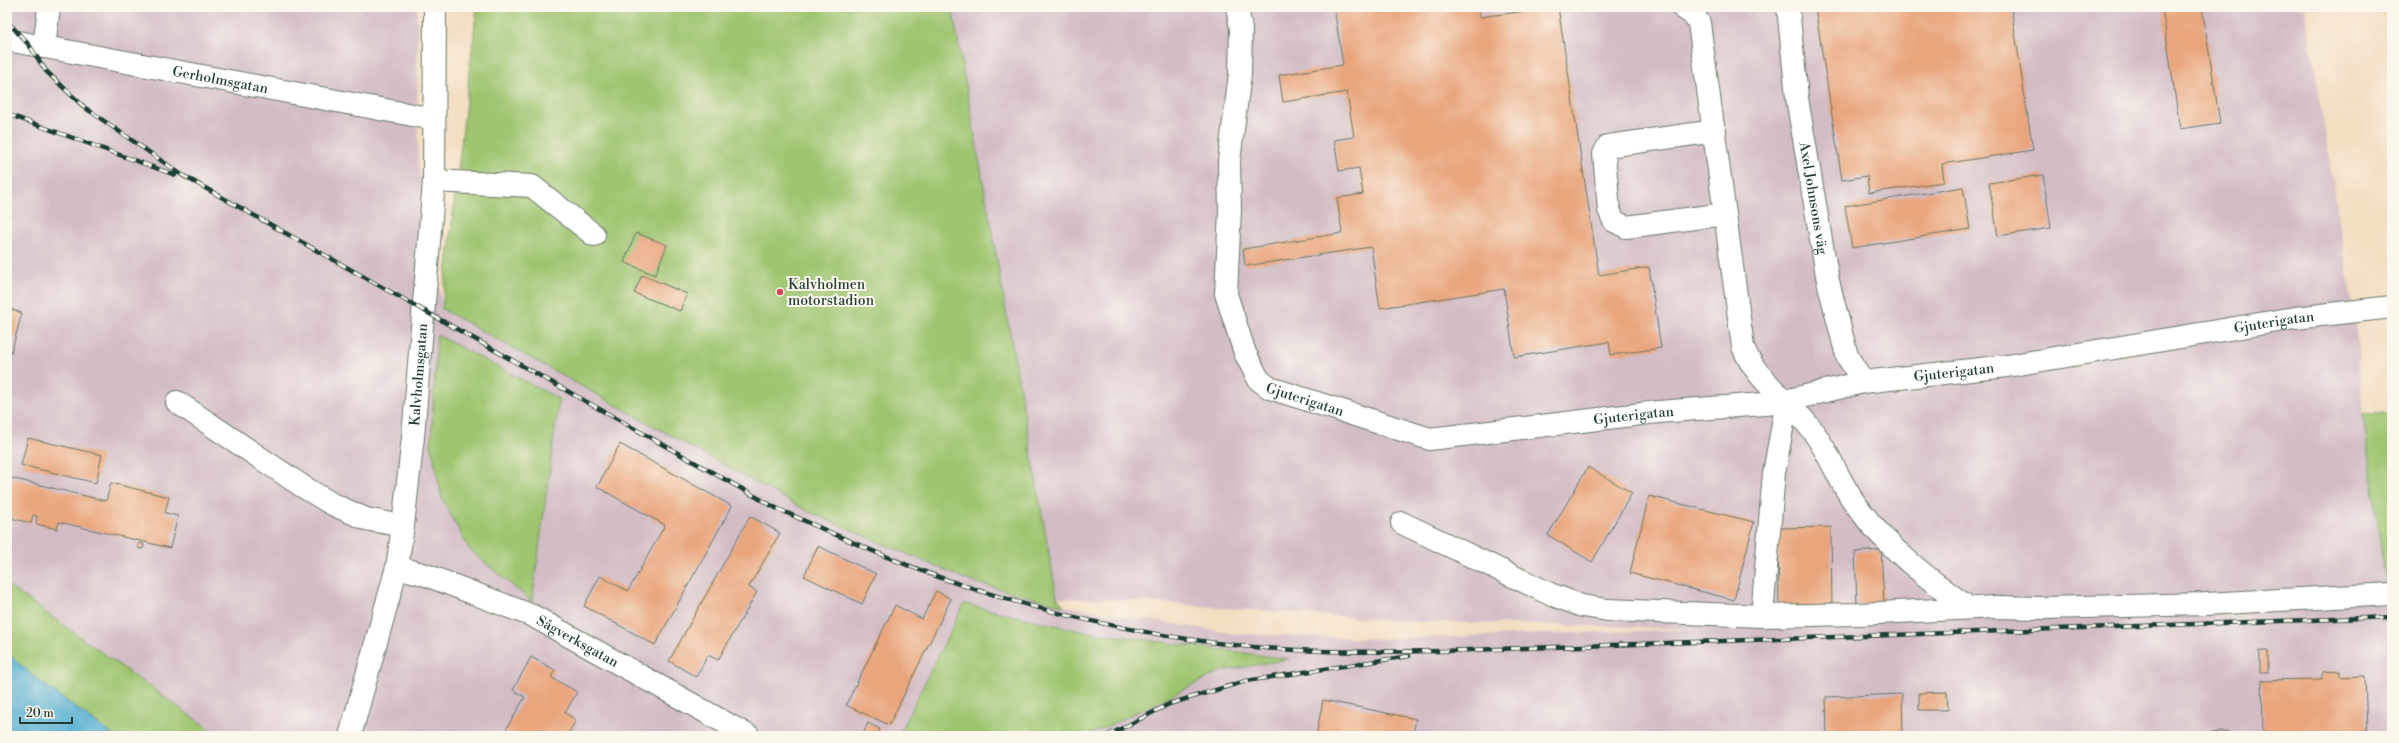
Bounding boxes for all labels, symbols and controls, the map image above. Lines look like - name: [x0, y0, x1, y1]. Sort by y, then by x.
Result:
- street label: Gerholmsgatan: [171, 63, 270, 98]
- street label: Axel Johnsons väg: [1794, 140, 1831, 257]
- place label: Kalvholmen motorstadion: [788, 276, 875, 310]
- marker: Kalvholmen motorstadion: [775, 287, 785, 297]
- street label: Gjuterigatan: [2233, 308, 2316, 338]
- street label: Kalvholmsgatan: [406, 322, 432, 427]
- street label: Gjuterigatan: [1913, 359, 1996, 386]
- street label: Gjuterigatan: [1264, 379, 1347, 421]
- street label: Gjuterigatan: [1592, 403, 1675, 430]
- street label: Sågverksgatan: [533, 612, 622, 672]
- scale bar: [20, 699, 72, 725]
- text: 20 m: [26, 706, 54, 721]

